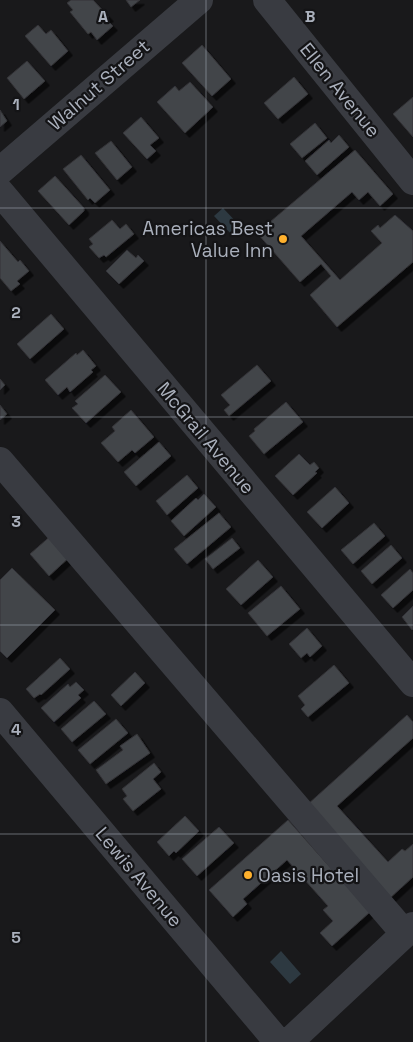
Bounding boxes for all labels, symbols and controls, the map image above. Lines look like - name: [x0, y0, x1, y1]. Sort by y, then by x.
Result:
- text: A: [98, 6, 108, 27]
- text: B: [305, 6, 315, 27]
- street label: Walnut Street: [43, 34, 155, 136]
- street label: Ellen Avenue: [294, 38, 386, 142]
- text: 1: [12, 94, 20, 115]
- place label: Americas Best Value Inn: [142, 216, 273, 263]
- marker: Americas Best Value Inn: [277, 233, 289, 245]
- text: 2: [11, 302, 21, 323]
- street label: McGrail Avenue: [152, 377, 260, 499]
- text: 3: [11, 511, 21, 532]
- text: 4: [11, 719, 21, 740]
- street label: Lewis Avenue: [90, 822, 188, 932]
- place label: Oasis Hotel: [258, 863, 359, 888]
- marker: Oasis Hotel: [242, 869, 254, 881]
- text: 5: [11, 927, 21, 948]

